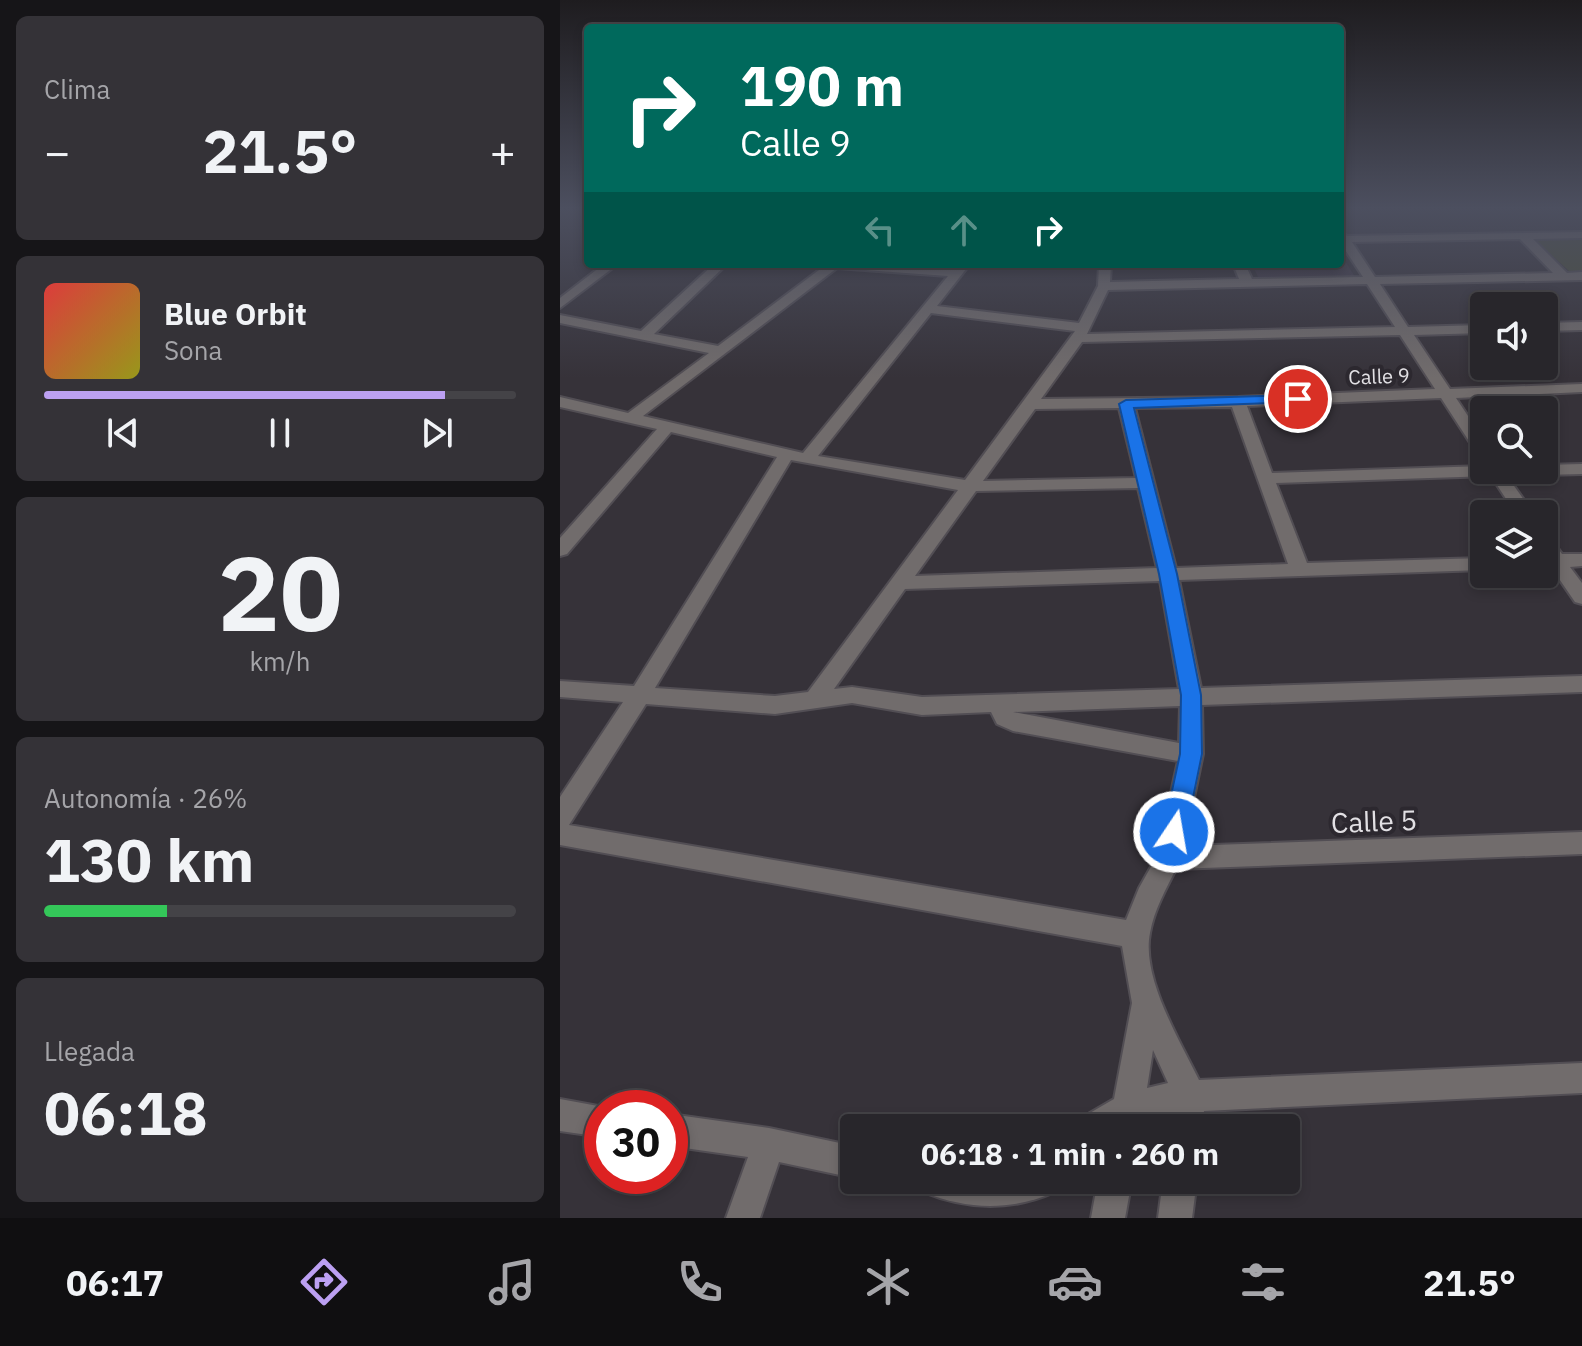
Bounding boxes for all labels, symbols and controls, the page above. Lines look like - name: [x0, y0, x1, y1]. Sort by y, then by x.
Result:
- text: 190 m: [740, 49, 904, 121]
- icon: right: [608, 56, 712, 160]
- text: Clima: [44, 72, 110, 106]
- text: 21.5°: [203, 111, 357, 190]
- text: Calle 9: [740, 119, 851, 166]
- text: −: [44, 123, 70, 180]
- text: +: [490, 123, 516, 180]
- icon: left: [858, 208, 902, 252]
- icon: ahead: [942, 208, 986, 252]
- icon: right: [1026, 208, 1070, 252]
- map controls: [1470, 292, 1558, 588]
- button: sound: [1470, 292, 1558, 380]
- text: Blue Orbit: [164, 294, 307, 333]
- text: Sona: [164, 333, 222, 367]
- street label: Calle 9: [1348, 361, 1410, 391]
- pin: [1264, 365, 1332, 433]
- icon: arrive: [1276, 377, 1320, 421]
- button: search: [1470, 396, 1558, 484]
- icon: previous: [101, 411, 145, 455]
- icon: pause: [258, 411, 302, 455]
- icon: next: [415, 411, 459, 455]
- button: layers: [1470, 500, 1558, 588]
- text: 20: [218, 524, 342, 660]
- text: km/h: [249, 644, 311, 678]
- text: Autonomía · 26%: [44, 781, 247, 815]
- position arrow: [1132, 790, 1216, 874]
- street label: Calle 5: [1330, 801, 1418, 841]
- text: 130 km: [44, 820, 254, 899]
- text: Llegada: [44, 1034, 135, 1068]
- text: 06:18: [44, 1073, 208, 1152]
- speed limit sign: 30: [584, 1090, 688, 1194]
- text: 06:18 · 1 min · 260 m: [921, 1134, 1219, 1173]
- icon: directions: [296, 1254, 352, 1310]
- icon: music: [484, 1254, 540, 1310]
- icon: phone: [672, 1254, 728, 1310]
- icon: climate: [860, 1254, 916, 1310]
- icon: car: [1047, 1254, 1103, 1310]
- icon: filters: [1235, 1254, 1291, 1310]
- text: 06:17: [66, 1259, 164, 1306]
- text: 21.5°: [1423, 1259, 1516, 1306]

